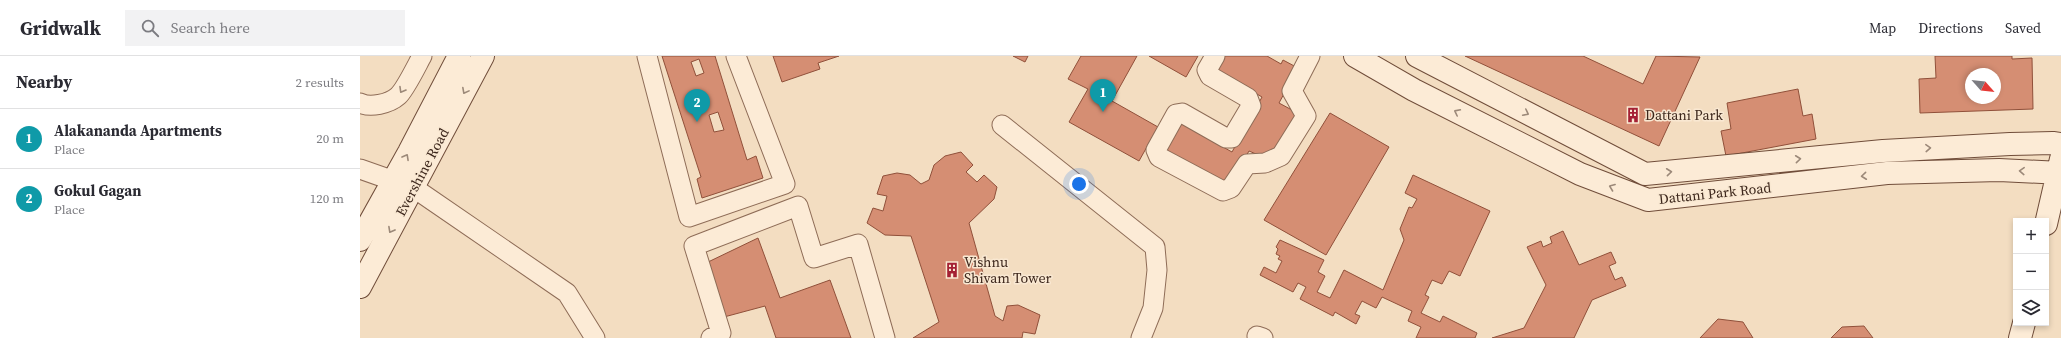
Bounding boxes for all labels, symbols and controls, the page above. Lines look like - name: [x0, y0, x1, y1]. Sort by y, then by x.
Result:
- search box: [125, 10, 405, 46]
- text: Gridwalk: [20, 15, 101, 41]
- icon: search: [139, 17, 161, 39]
- text: Search here: [171, 17, 250, 38]
- text: Map: [1869, 18, 1896, 38]
- text: Directions: [1918, 18, 1983, 38]
- text: Saved: [2005, 18, 2041, 38]
- north arrow: [1965, 68, 2001, 104]
- text: Nearby: [16, 70, 72, 94]
- text: 2 results: [296, 74, 344, 91]
- pin: 1: [1090, 79, 1116, 112]
- one-way arrow: [399, 86, 407, 93]
- one-way arrow: [462, 86, 470, 94]
- pin: 2: [684, 89, 710, 122]
- place label: Dattani Park: [1645, 105, 1723, 125]
- building icon: Dattani Park: [1624, 106, 1642, 124]
- one-way arrow: [1522, 108, 1529, 115]
- one-way arrow: [1454, 110, 1461, 117]
- text: Alakananda Apartments: [54, 120, 222, 141]
- street label: Evershine Road: [390, 124, 454, 220]
- text: 1: [25, 130, 33, 147]
- text: 20 m: [316, 130, 344, 147]
- text: Place: [54, 141, 85, 158]
- one-way arrow: [1925, 144, 1931, 153]
- one-way arrow: [402, 153, 409, 161]
- one-way arrow: [1795, 155, 1801, 164]
- one-way arrow: [2019, 167, 2025, 175]
- one-way arrow: [1666, 168, 1672, 177]
- one-way arrow: [1861, 171, 1867, 180]
- your location: [1069, 174, 1089, 194]
- street label: Dattani Park Road: [1658, 177, 1772, 209]
- text: Gokul Gagan: [54, 180, 141, 201]
- one-way arrow: [1609, 183, 1616, 191]
- text: 2: [25, 190, 33, 207]
- text: 120 m: [310, 190, 344, 207]
- text: Place: [54, 201, 85, 218]
- map controls: [2013, 218, 2049, 326]
- button: +: [2013, 218, 2049, 254]
- one-way arrow: [388, 226, 395, 233]
- place label: Vishnu Shivam Tower: [964, 252, 1052, 288]
- button: −: [2013, 254, 2049, 290]
- building icon: Vishnu Shivam Tower: [943, 261, 961, 279]
- button: layers: [2013, 290, 2049, 326]

